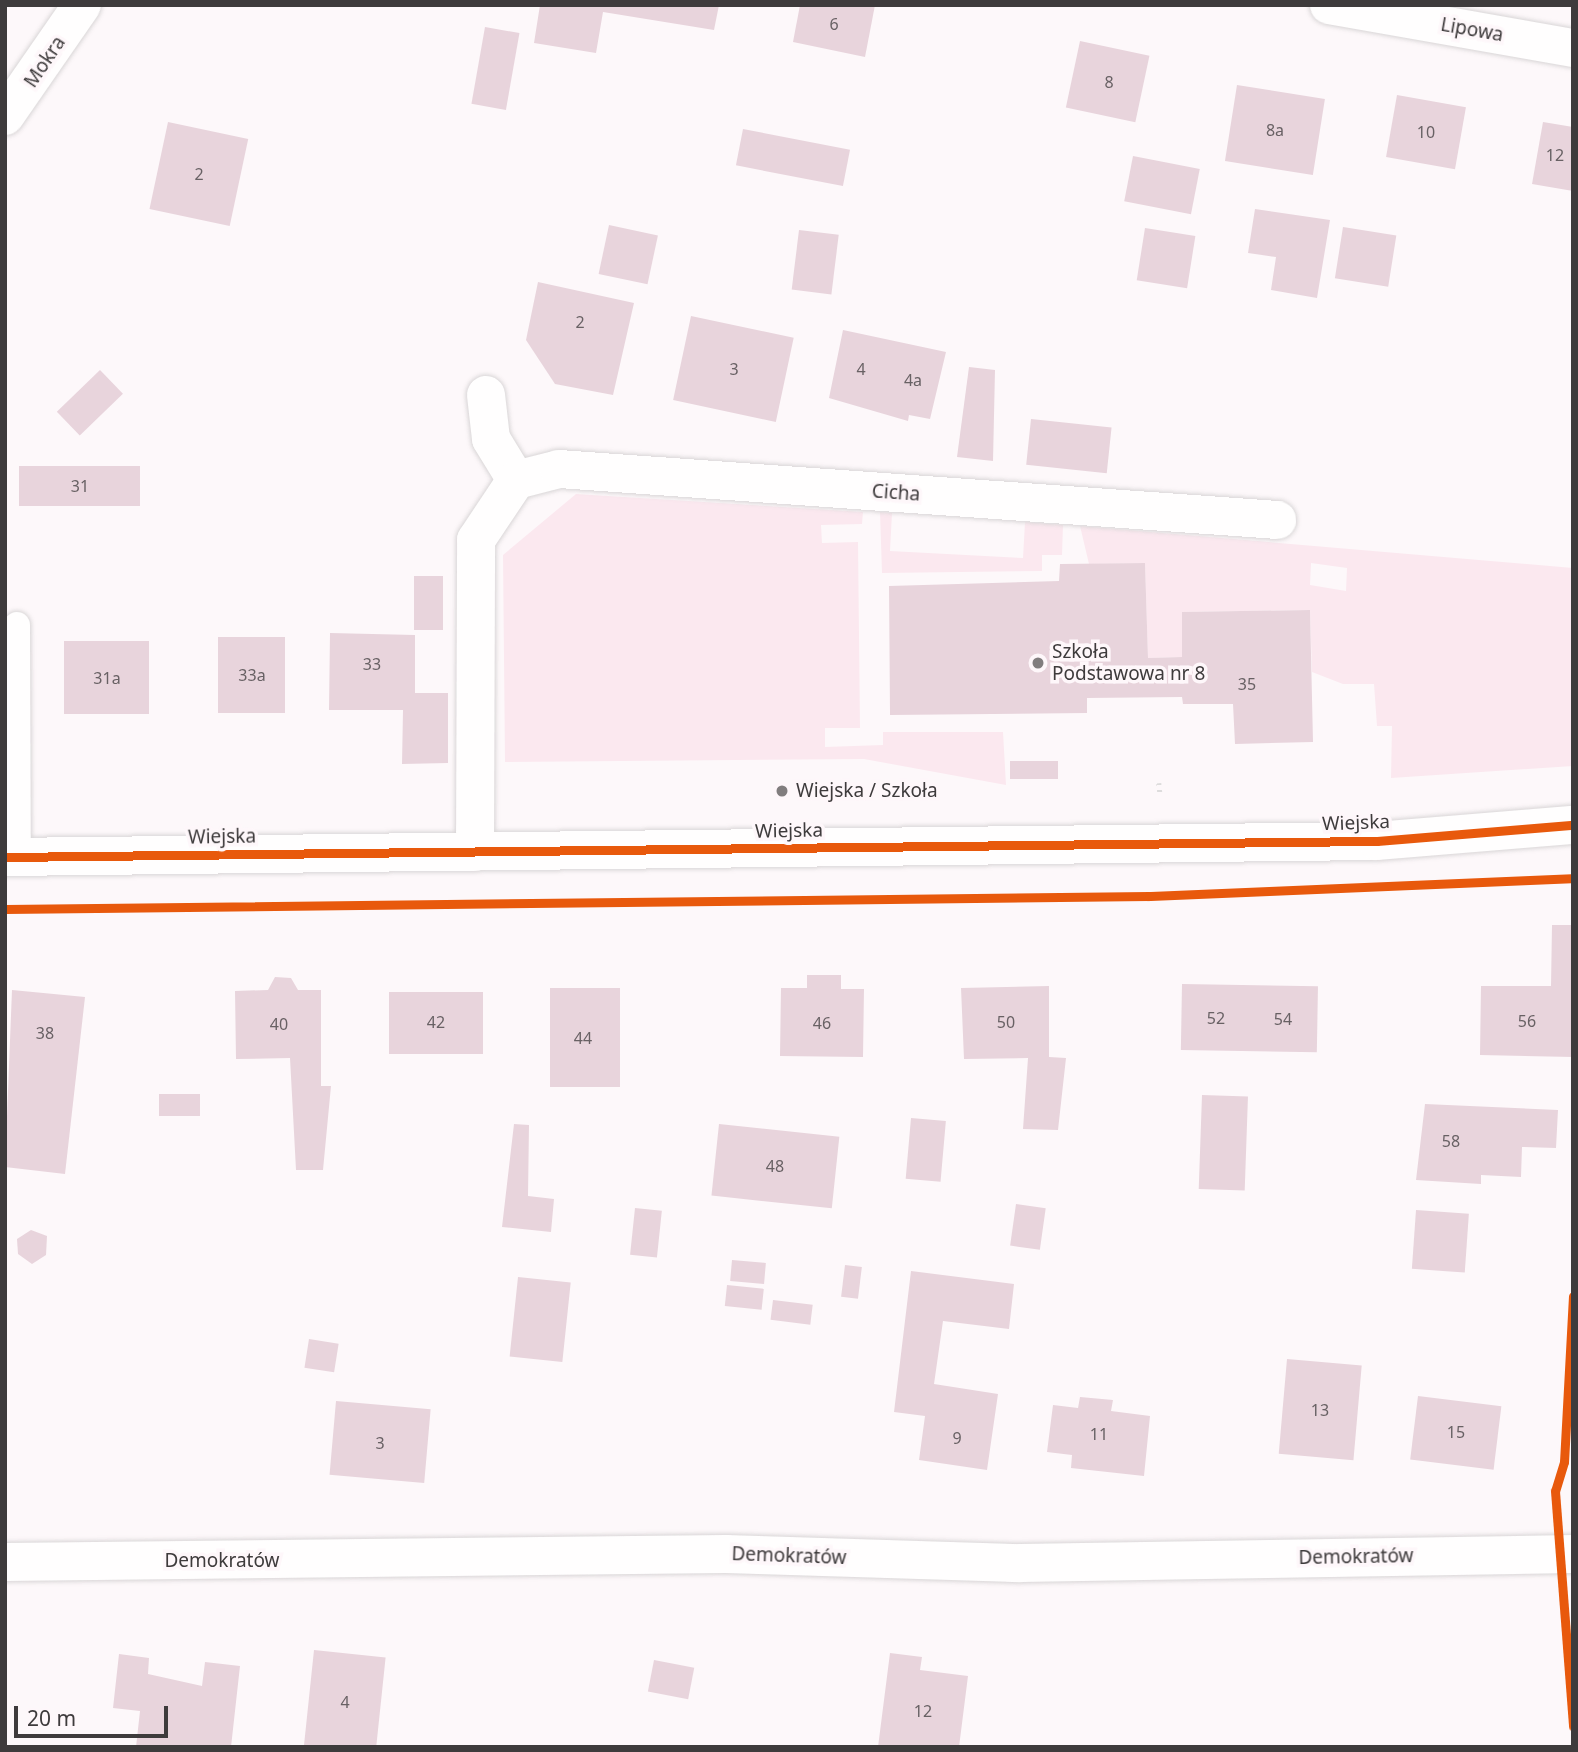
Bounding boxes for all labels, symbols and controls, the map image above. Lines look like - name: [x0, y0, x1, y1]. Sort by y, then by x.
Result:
- street label: Lipowa: [1439, 13, 1505, 47]
- house number: 6: [829, 14, 839, 34]
- street label: Mokra: [20, 32, 70, 92]
- house number: 8: [1104, 72, 1114, 92]
- house number: 8a: [1266, 120, 1284, 140]
- house number: 10: [1417, 122, 1435, 142]
- house number: 12: [1546, 145, 1564, 165]
- house number: 2: [194, 164, 204, 184]
- house number: 2: [575, 312, 585, 332]
- house number: 3: [729, 359, 739, 379]
- house number: 4: [856, 359, 866, 379]
- house number: 4a: [904, 370, 922, 390]
- house number: 31: [71, 476, 89, 496]
- street label: Cicha: [871, 480, 921, 506]
- place label: Szkoła Podstawowa nr 8: [1052, 641, 1205, 685]
- house number: 33: [363, 654, 381, 674]
- marker: Szkoła Podstawowa nr 8: [1030, 655, 1046, 671]
- house number: 33a: [238, 665, 266, 685]
- house number: 31a: [93, 668, 121, 688]
- house number: 35: [1238, 674, 1256, 694]
- place label: Wiejska / Szkoła: [796, 780, 938, 802]
- marker: Wiejska / Szkoła: [774, 783, 790, 799]
- street label: Wiejska: [1322, 810, 1390, 836]
- street label: Wiejska: [755, 819, 823, 843]
- street label: Wiejska: [188, 825, 256, 849]
- house number: 52: [1207, 1008, 1225, 1028]
- house number: 54: [1274, 1009, 1292, 1029]
- house number: 56: [1518, 1011, 1536, 1031]
- house number: 42: [427, 1012, 445, 1032]
- house number: 50: [997, 1012, 1015, 1032]
- house number: 46: [813, 1013, 831, 1033]
- house number: 40: [270, 1014, 288, 1034]
- house number: 38: [36, 1023, 54, 1043]
- house number: 44: [574, 1028, 592, 1048]
- house number: 58: [1442, 1131, 1460, 1151]
- house number: 48: [766, 1156, 784, 1176]
- house number: 13: [1311, 1400, 1329, 1420]
- house number: 15: [1447, 1422, 1465, 1442]
- house number: 11: [1090, 1424, 1108, 1444]
- house number: 9: [952, 1428, 962, 1448]
- house number: 3: [375, 1433, 385, 1453]
- street label: Demokratów: [731, 1543, 847, 1569]
- street label: Demokratów: [1298, 1545, 1414, 1569]
- street label: Demokratów: [164, 1550, 280, 1572]
- scale bar: [18, 1692, 172, 1736]
- house number: 4: [340, 1692, 350, 1712]
- house number: 12: [914, 1701, 932, 1721]
- text: 20 m: [27, 1704, 76, 1732]

